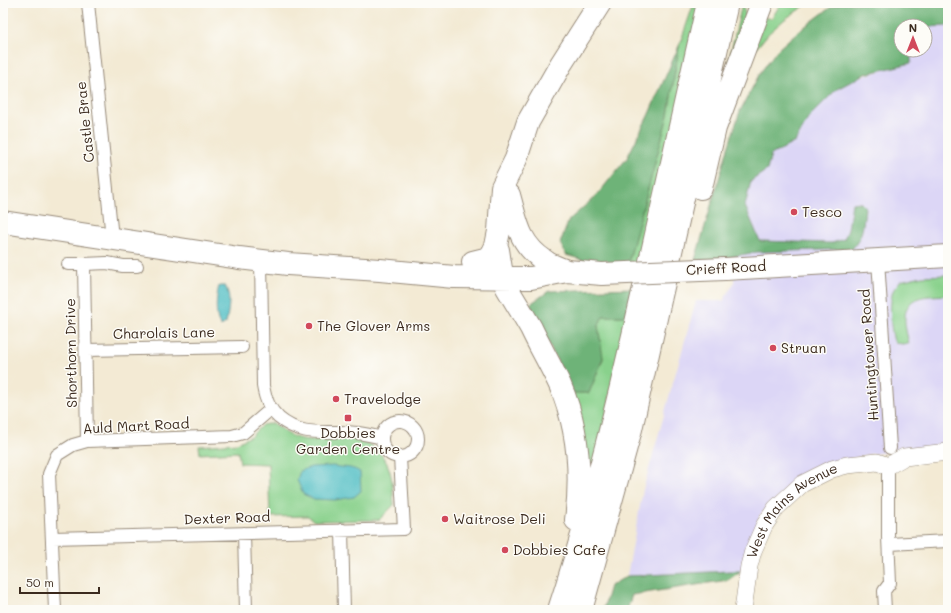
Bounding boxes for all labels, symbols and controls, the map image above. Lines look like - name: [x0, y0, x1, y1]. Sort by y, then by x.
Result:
- north arrow: [893, 18, 933, 58]
- text: N: [909, 20, 917, 35]
- street label: Castle Brae: [71, 81, 98, 164]
- place label: Tesco: [802, 202, 842, 221]
- marker: Tesco: [789, 207, 799, 217]
- street label: Crieff Road: [685, 256, 767, 279]
- street label: Huntingtower Road: [854, 288, 883, 422]
- street label: Shorthorn Drive: [60, 298, 81, 408]
- place label: The Glover Arms: [317, 316, 430, 335]
- marker: The Glover Arms: [304, 321, 314, 331]
- street label: Charolais Lane: [113, 322, 215, 343]
- place label: Struan: [781, 338, 826, 357]
- marker: Struan: [768, 343, 778, 353]
- place label: Travelodge: [344, 389, 421, 408]
- marker: Travelodge: [331, 394, 341, 404]
- street label: Auld Mart Road: [82, 413, 190, 438]
- marker: Dobbies Garden Centre: [343, 413, 353, 423]
- place label: Dobbies Garden Centre: [296, 423, 400, 458]
- street label: West Mains Avenue: [742, 458, 839, 560]
- street label: Dexter Road: [183, 506, 271, 529]
- place label: Waitrose Deli: [453, 509, 546, 528]
- marker: Waitrose Deli: [440, 514, 450, 524]
- place label: Dobbies Cafe: [513, 540, 606, 559]
- marker: Dobbies Cafe: [500, 545, 510, 555]
- scale bar: [20, 569, 99, 595]
- text: 50 m: [26, 574, 54, 590]

